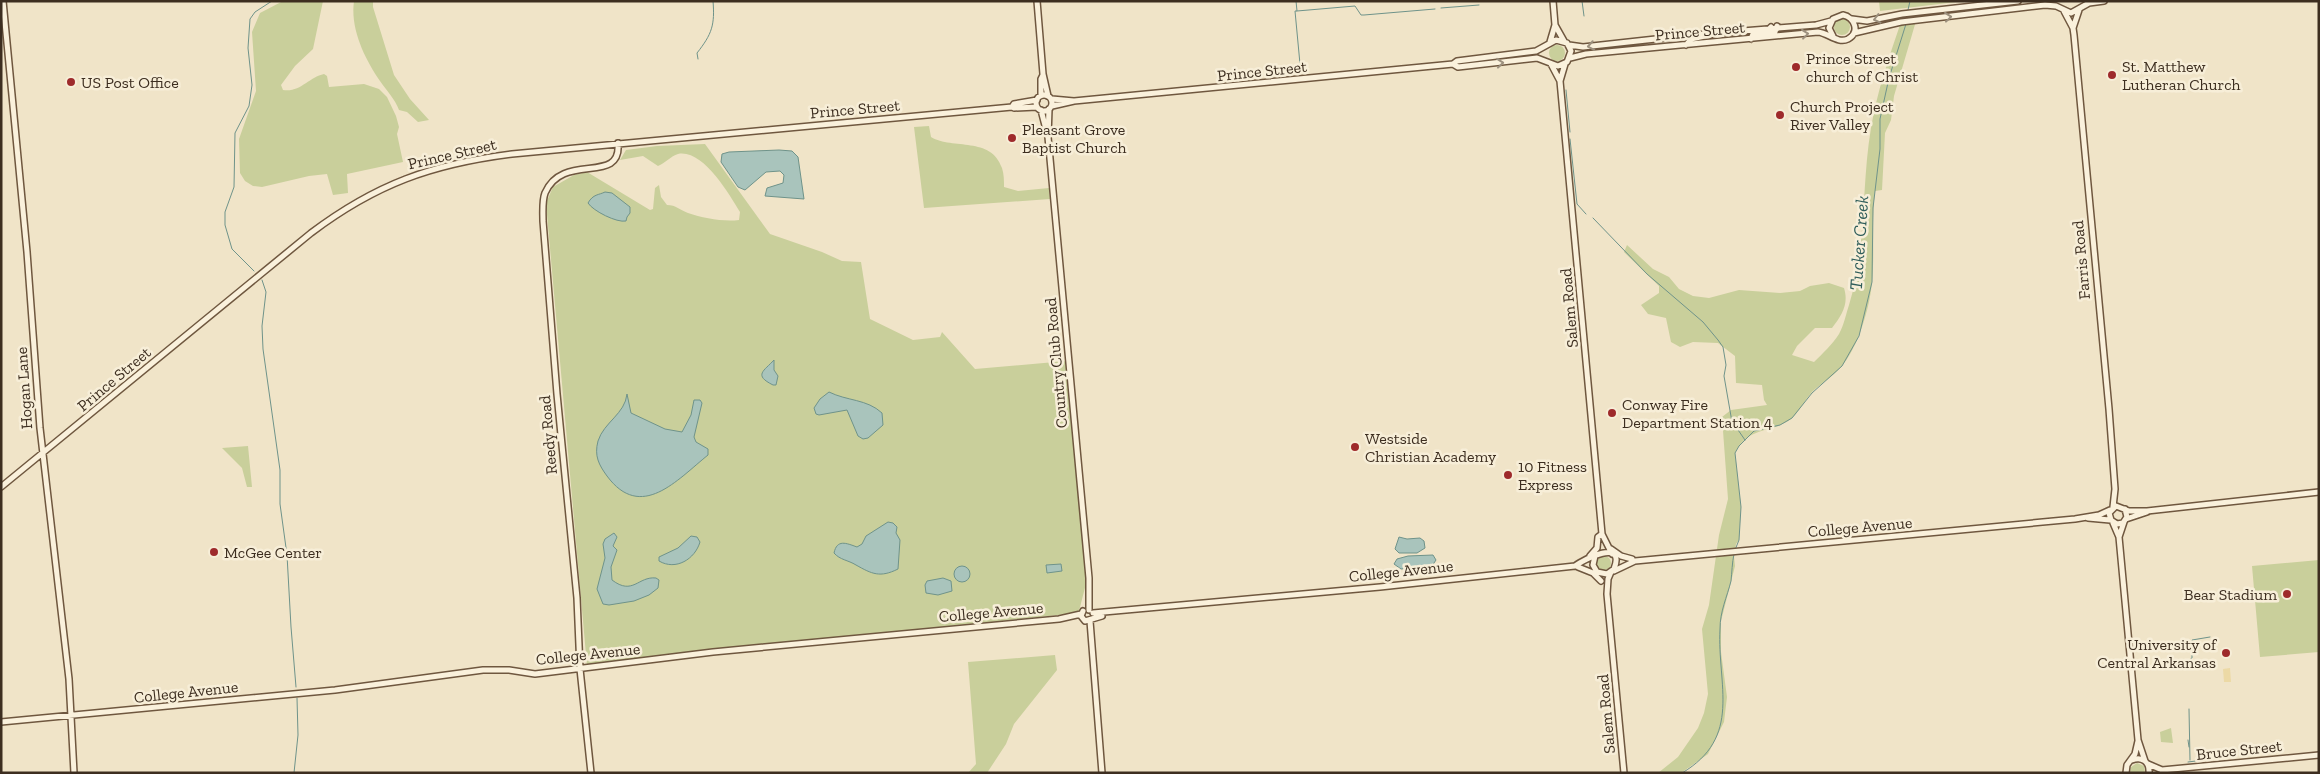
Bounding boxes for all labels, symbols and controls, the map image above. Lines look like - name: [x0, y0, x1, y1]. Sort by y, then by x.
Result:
- one-way arrow: [1944, 12, 1952, 23]
- one-way arrow: [1873, 13, 1882, 24]
- street label: Prince Street: [1654, 18, 1746, 44]
- one-way arrow: [1800, 29, 1809, 39]
- one-way arrow: [1587, 40, 1596, 50]
- place label: Prince Street church of Christ: [1806, 49, 1918, 86]
- street label: Prince Street: [1216, 57, 1308, 85]
- place label: St. Matthew Lutheran Church: [2122, 57, 2241, 94]
- one-way arrow: [1497, 58, 1505, 69]
- marker: Prince Street church of Christ: [1790, 61, 1802, 73]
- marker: St. Matthew Lutheran Church: [2106, 69, 2118, 81]
- place label: US Post Office: [81, 73, 179, 92]
- marker: US Post Office: [65, 76, 77, 88]
- street label: Prince Street: [809, 96, 901, 122]
- place label: Church Project River Valley: [1790, 97, 1894, 134]
- marker: Church Project River Valley: [1774, 109, 1786, 121]
- place label: Pleasant Grove Baptist Church: [1022, 120, 1127, 157]
- marker: Pleasant Grove Baptist Church: [1006, 132, 1018, 144]
- street label: Prince Street: [406, 135, 498, 173]
- water label: Tucker Creek: [1845, 195, 1873, 291]
- street label: Farris Road: [2068, 219, 2094, 300]
- street label: Salem Road: [1556, 267, 1582, 349]
- street label: Country Club Road: [1041, 297, 1071, 429]
- street label: Prince Street: [73, 343, 155, 415]
- street label: Hogan Lane: [12, 346, 36, 430]
- street label: Reedy Road: [535, 395, 561, 475]
- place label: Conway Fire Department Station 4: [1622, 395, 1773, 432]
- marker: Conway Fire Department Station 4: [1606, 407, 1618, 419]
- place label: Westside Christian Academy: [1365, 429, 1497, 466]
- marker: Westside Christian Academy: [1349, 441, 1361, 453]
- place label: 10 Fitness Express: [1518, 457, 1587, 494]
- marker: 10 Fitness Express: [1502, 469, 1514, 481]
- street label: College Avenue: [1807, 513, 1913, 541]
- place label: McGee Center: [224, 543, 322, 562]
- marker: McGee Center: [208, 546, 220, 558]
- street label: College Avenue: [1348, 556, 1454, 586]
- place label: Bear Stadium: [2184, 585, 2277, 604]
- marker: Bear Stadium: [2281, 588, 2293, 600]
- street label: College Avenue: [938, 598, 1044, 626]
- place label: University of Central Arkansas: [2097, 635, 2218, 672]
- street label: College Avenue: [535, 639, 641, 669]
- marker: University of Central Arkansas: [2220, 647, 2232, 659]
- street label: Salem Road: [1593, 673, 1619, 755]
- street label: College Avenue: [133, 677, 239, 707]
- street label: Bruce Street: [2195, 736, 2283, 764]

